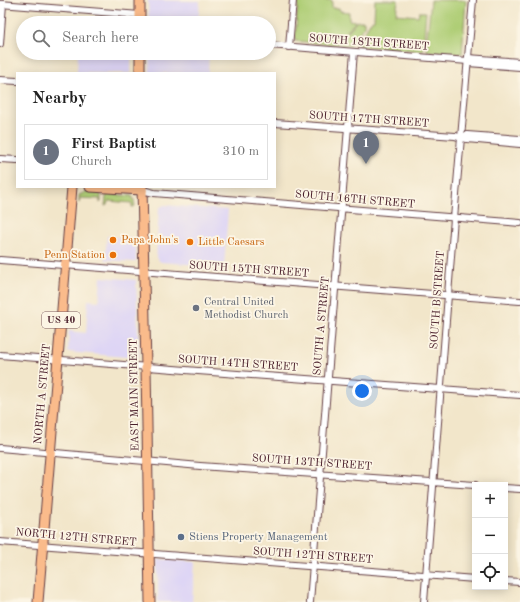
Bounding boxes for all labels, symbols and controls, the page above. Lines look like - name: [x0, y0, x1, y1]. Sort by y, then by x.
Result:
- search box: [16, 16, 276, 60]
- icon: search: [30, 27, 52, 49]
- text: Search here: [62, 31, 139, 46]
- street label: SOUTH 18TH STREET: [309, 33, 430, 53]
- text: Nearby: [32, 90, 87, 107]
- street label: SOUTH 17TH STREET: [309, 110, 430, 130]
- pin: 1: [353, 131, 379, 164]
- text: First Baptist: [71, 137, 156, 152]
- text: 1: [42, 145, 50, 158]
- text: 310 m: [222, 145, 259, 158]
- text: Church: [71, 155, 112, 168]
- street label: SOUTH 16TH STREET: [295, 189, 416, 211]
- marker: Papa John's: [108, 235, 118, 245]
- place label: Papa John's: [121, 235, 179, 246]
- marker: Little Caesars: [185, 237, 195, 247]
- place label: Little Caesars: [198, 237, 265, 248]
- place label: Penn Station: [44, 250, 105, 261]
- marker: Penn Station: [108, 250, 118, 260]
- street label: SOUTH B STREET: [429, 250, 447, 350]
- street label: SOUTH 15TH STREET: [189, 260, 310, 280]
- street label: SOUTH A STREET: [312, 276, 332, 376]
- place label: Central United Methodist Church: [204, 297, 289, 321]
- marker: Central United Methodist Church: [191, 303, 201, 313]
- road number: US 40: [42, 312, 80, 328]
- street label: EAST MAIN STREET: [129, 338, 141, 452]
- street label: NORTH A STREET: [33, 343, 53, 445]
- street label: SOUTH 14TH STREET: [178, 354, 299, 374]
- your location: [352, 381, 372, 401]
- street label: SOUTH 13TH STREET: [252, 453, 373, 473]
- map controls: [472, 482, 508, 590]
- button: +: [472, 482, 508, 518]
- button: −: [472, 518, 508, 554]
- street label: NORTH 12TH STREET: [15, 527, 137, 549]
- marker: Stiens Property Management: [176, 532, 186, 542]
- place label: Stiens Property Management: [189, 532, 328, 543]
- street label: SOUTH 12TH STREET: [253, 546, 374, 566]
- button: locate: [472, 554, 508, 590]

